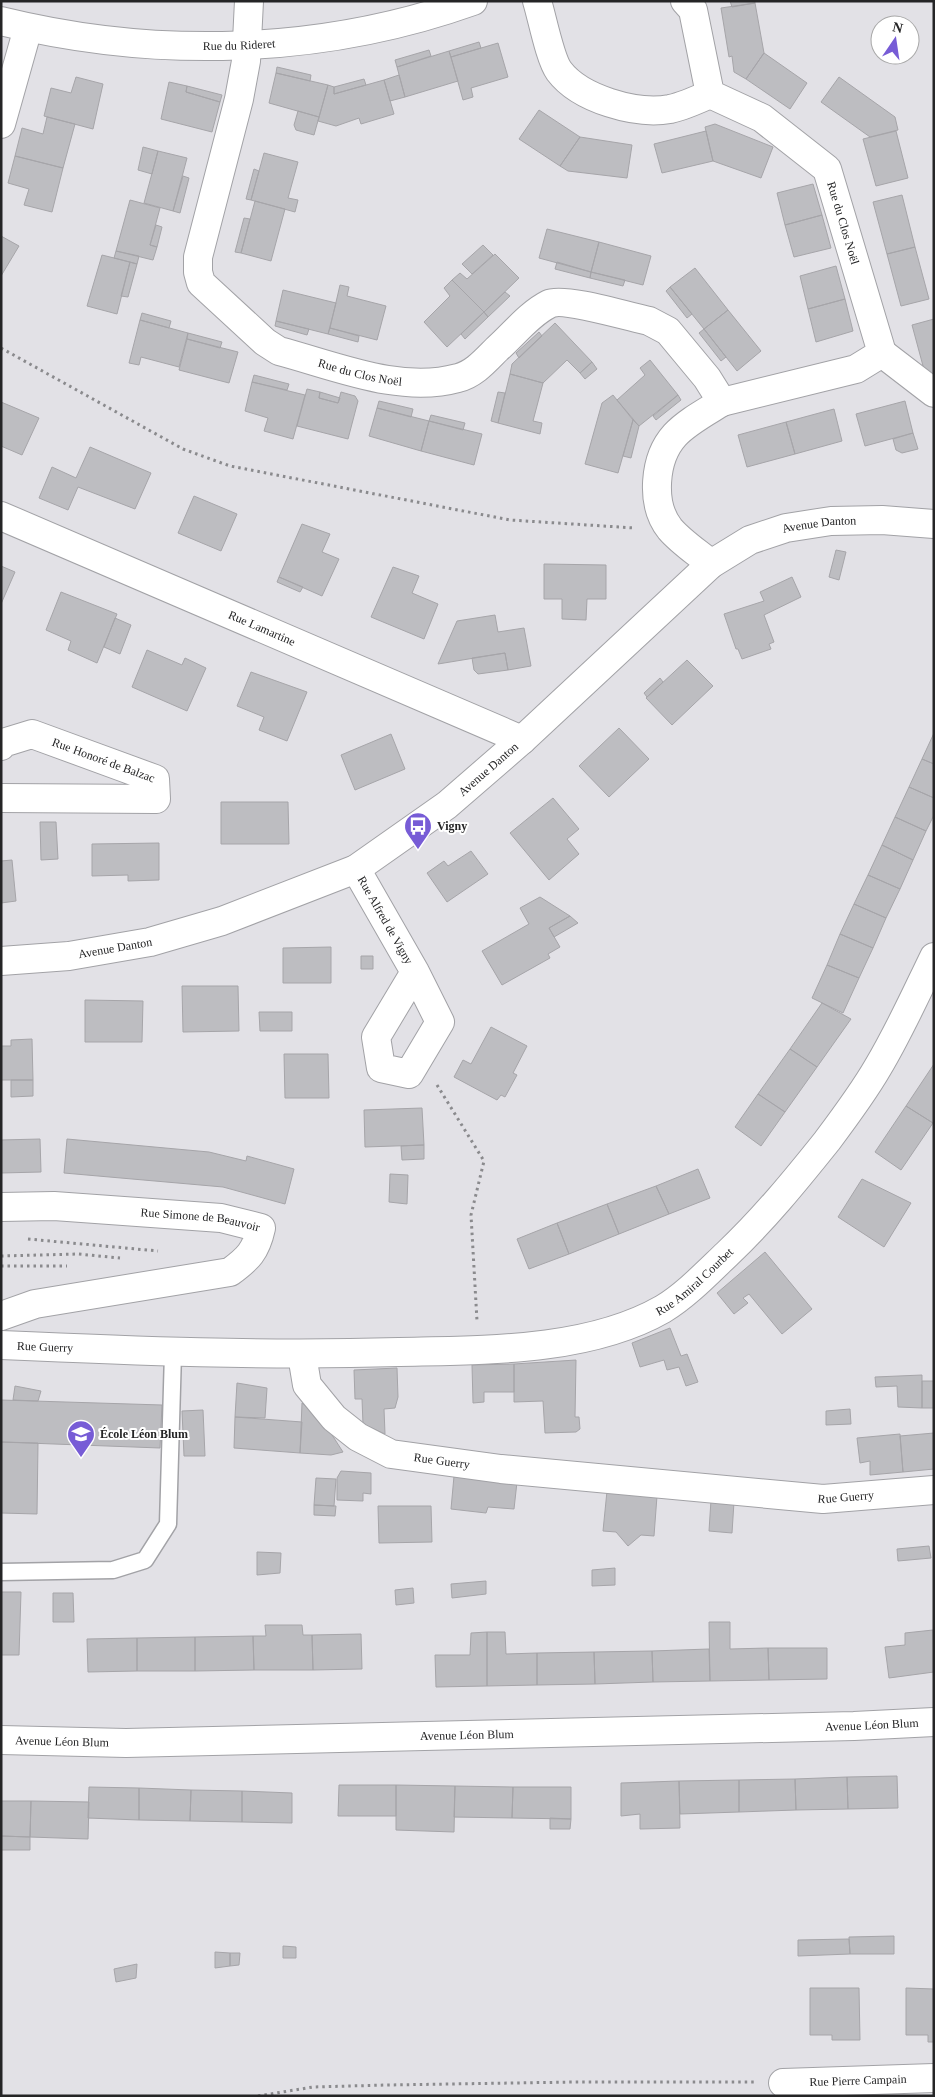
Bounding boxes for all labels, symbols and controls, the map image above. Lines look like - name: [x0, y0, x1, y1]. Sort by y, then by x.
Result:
- north arrow: [870, 15, 920, 65]
- text: N: [891, 19, 904, 36]
- street label: Rue du Rideret: [203, 36, 276, 53]
- street label: Rue du Clos Noël: [824, 180, 862, 267]
- street label: Rue du Clos Noël: [316, 356, 403, 389]
- street label: Avenue Danton: [780, 514, 856, 536]
- street label: Rue Lamartine: [226, 608, 298, 649]
- street label: Rue Honoré de Balzac: [50, 735, 157, 785]
- street label: Avenue Danton: [455, 739, 521, 799]
- bus stop icon: Vigny: [403, 811, 433, 850]
- place label: Vigny: [437, 819, 467, 833]
- street label: Rue Alfred de Vigny: [355, 874, 416, 967]
- street label: Avenue Danton: [77, 935, 153, 961]
- street label: Rue Simone de Beauvoir: [140, 1205, 261, 1234]
- street label: Rue Amiral Courbet: [653, 1245, 736, 1319]
- street label: Rue Guerry: [17, 1339, 74, 1355]
- school or university icon: École Léon Blum: [66, 1419, 96, 1458]
- place label: École Léon Blum: [100, 1427, 188, 1441]
- street label: Rue Guerry: [413, 1450, 471, 1472]
- street label: Rue Guerry: [817, 1488, 874, 1506]
- street label: Avenue Léon Blum: [825, 1716, 920, 1734]
- street label: Avenue Léon Blum: [420, 1727, 515, 1743]
- street label: Avenue Léon Blum: [15, 1733, 110, 1750]
- street label: Rue Pierre Campain: [809, 2072, 907, 2089]

